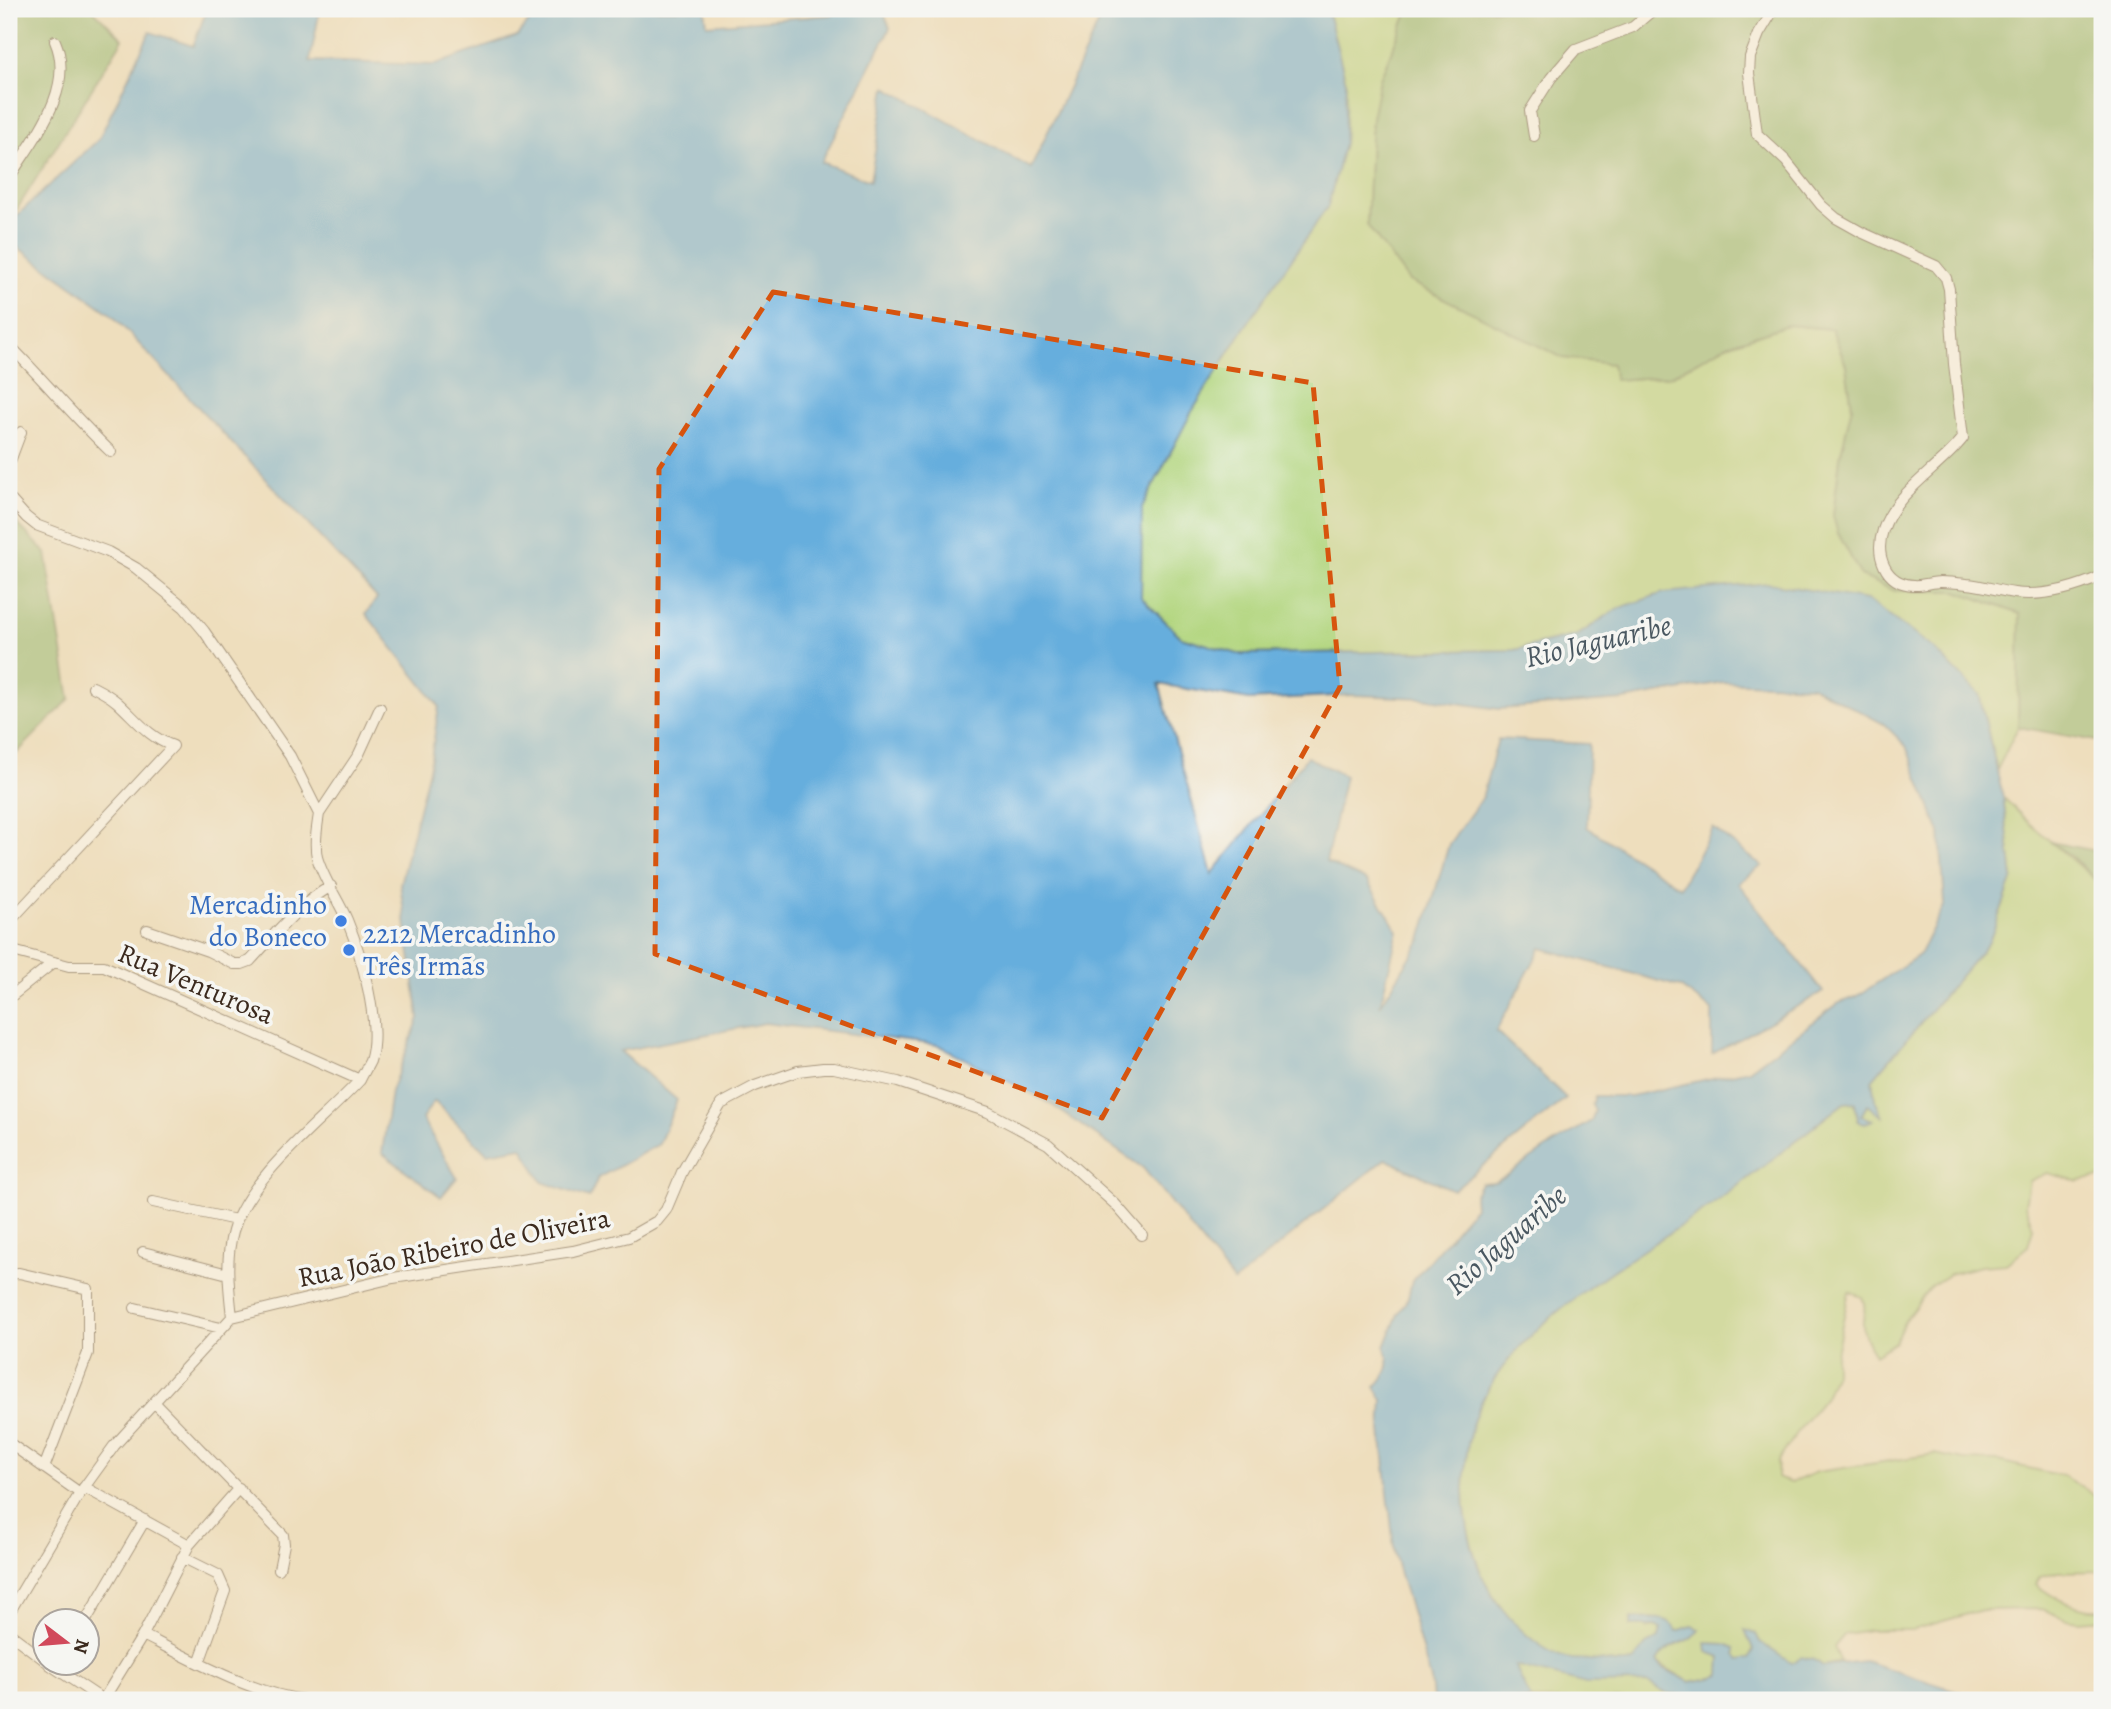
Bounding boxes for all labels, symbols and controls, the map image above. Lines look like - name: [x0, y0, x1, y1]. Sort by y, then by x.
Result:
- water label: Rio Jaguaribe: [1521, 605, 1675, 677]
- place label: Mercadinho do Boneco: [189, 886, 327, 956]
- marker: Mercadinho do Boneco: [333, 913, 349, 929]
- place label: 2212 Mercadinho Três Irmãs: [363, 915, 556, 985]
- street label: Rua Venturosa: [112, 934, 280, 1034]
- marker: 2212 Mercadinho Três Irmãs: [341, 942, 357, 958]
- water label: Rio Jaguaribe: [1437, 1176, 1575, 1304]
- street label: Rua João Ribeiro de Oliveira: [295, 1199, 613, 1297]
- north arrow: [32, 1608, 102, 1678]
- text: N: [67, 1636, 96, 1657]

